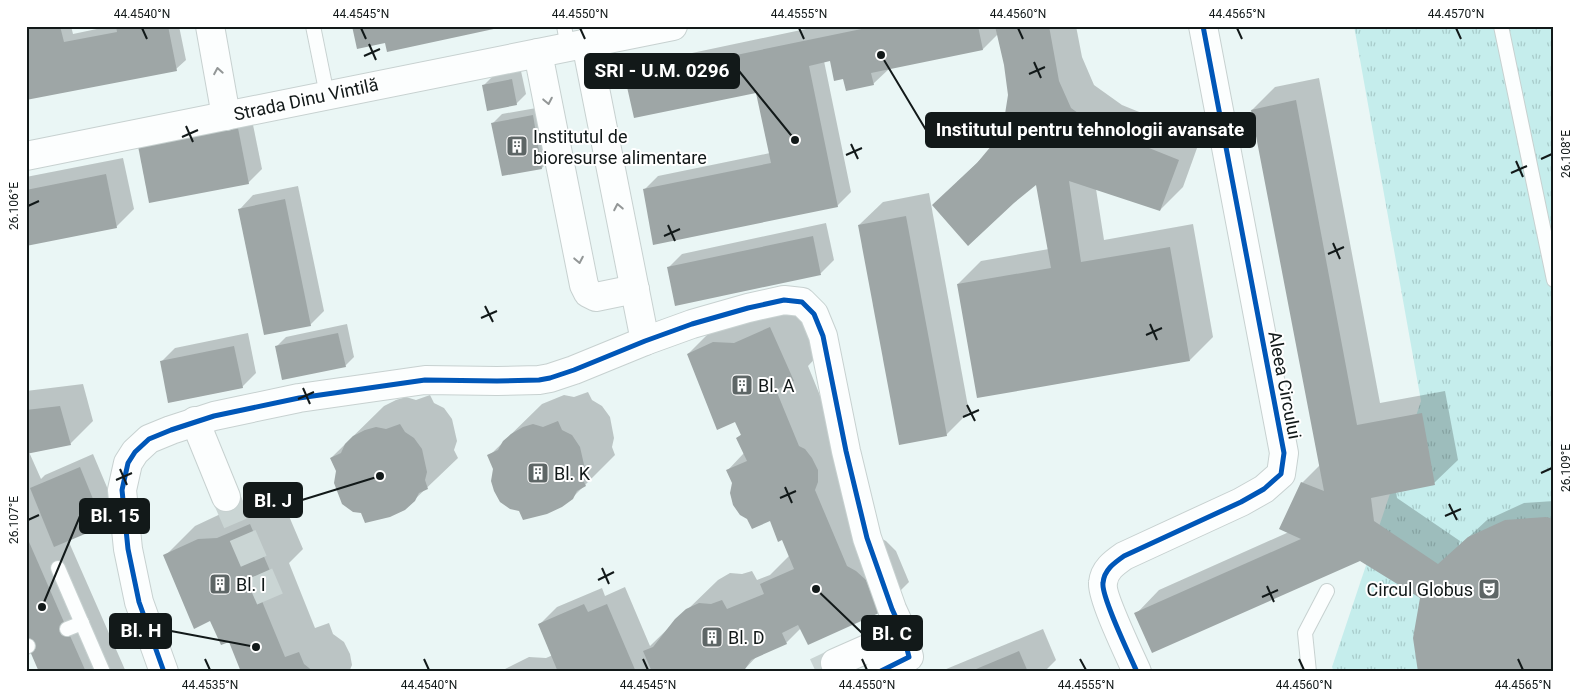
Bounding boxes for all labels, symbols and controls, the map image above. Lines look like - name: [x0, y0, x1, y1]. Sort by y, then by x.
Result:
- text: 44.4540°N: [114, 7, 170, 21]
- text: 44.4545°N: [333, 7, 389, 21]
- text: 44.4550°N: [552, 7, 608, 21]
- text: 44.4555°N: [771, 7, 827, 21]
- text: 44.4560°N: [990, 7, 1046, 21]
- text: 44.4565°N: [1209, 7, 1265, 21]
- text: 44.4570°N: [1428, 7, 1484, 21]
- callout: SRI - U.M. 0296: [585, 54, 739, 88]
- text: SRI - U.M. 0296: [595, 59, 730, 82]
- one-way arrow: [214, 67, 224, 75]
- street label: Strada Dinu Vintilă: [232, 73, 380, 125]
- one-way arrow: [542, 96, 552, 105]
- callout: Institutul pentru tehnologii avansate: [926, 113, 1255, 147]
- text: Institutul pentru tehnologii avansate: [936, 118, 1244, 141]
- place label: Institutul de bioresurse alimentare: [533, 126, 707, 168]
- text: 26.108°E: [1559, 130, 1573, 178]
- building icon: Institutul de bioresurse alimentare: [505, 134, 529, 158]
- text: 26.106°E: [7, 182, 21, 230]
- one-way arrow: [614, 203, 624, 212]
- one-way arrow: [573, 256, 584, 264]
- street label: Aleea Circului: [1264, 329, 1306, 441]
- building icon: Bl. A: [730, 373, 754, 397]
- place label: Bl. A: [758, 375, 795, 396]
- text: 26.109°E: [1559, 444, 1573, 492]
- building icon: Bl. K: [526, 461, 550, 485]
- place label: Bl. K: [554, 463, 591, 484]
- callout: Bl. J: [244, 483, 302, 517]
- text: Bl. J: [254, 489, 292, 512]
- text: 26.107°E: [7, 496, 21, 544]
- callout: Bl. 15: [80, 499, 149, 533]
- text: Bl. 15: [90, 504, 140, 527]
- building icon: Bl. I: [208, 572, 232, 596]
- place label: Bl. I: [236, 574, 266, 595]
- theatre icon: Circul Globus: [1477, 577, 1501, 601]
- place label: Circul Globus: [1367, 579, 1473, 600]
- callout: Bl. H: [110, 614, 171, 648]
- callout: Bl. C: [862, 616, 922, 650]
- text: Bl. H: [121, 619, 161, 642]
- text: Bl. C: [872, 622, 912, 645]
- building icon: Bl. D: [700, 625, 724, 649]
- place label: Bl. D: [728, 627, 765, 648]
- text: 44.4535°N: [182, 678, 238, 692]
- text: 44.4540°N: [401, 678, 457, 692]
- text: 44.4545°N: [620, 678, 676, 692]
- text: 44.4550°N: [839, 678, 895, 692]
- text: 44.4555°N: [1058, 678, 1114, 692]
- text: 44.4560°N: [1276, 678, 1332, 692]
- text: 44.4565°N: [1495, 678, 1551, 692]

